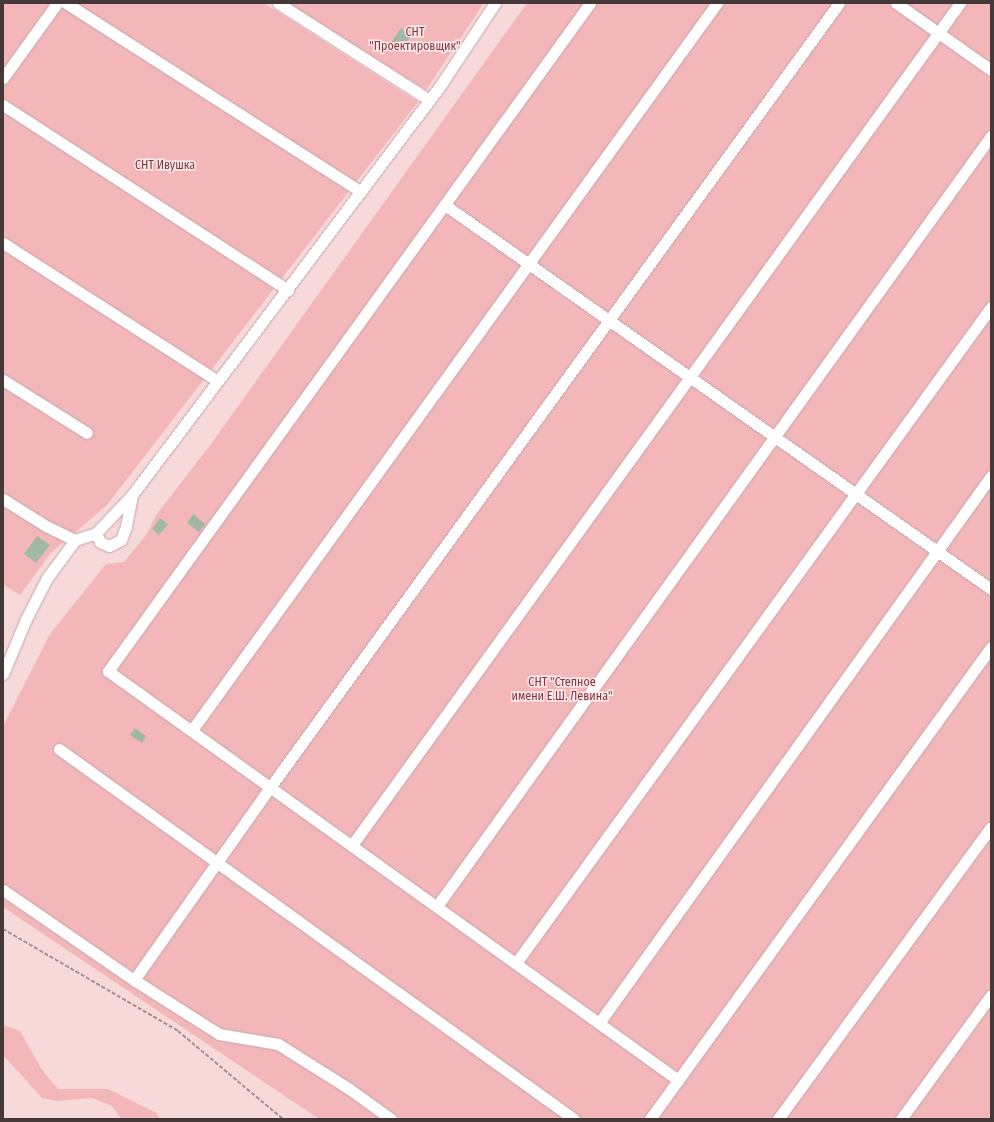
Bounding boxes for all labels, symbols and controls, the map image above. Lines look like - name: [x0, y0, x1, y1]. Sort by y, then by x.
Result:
- park label: СНТ "Проектировщик": [369, 26, 461, 54]
- park label: СНТ Ивушка: [135, 159, 195, 173]
- park label: СНТ "Степное имени Е.Ш. Левина": [512, 676, 612, 704]

